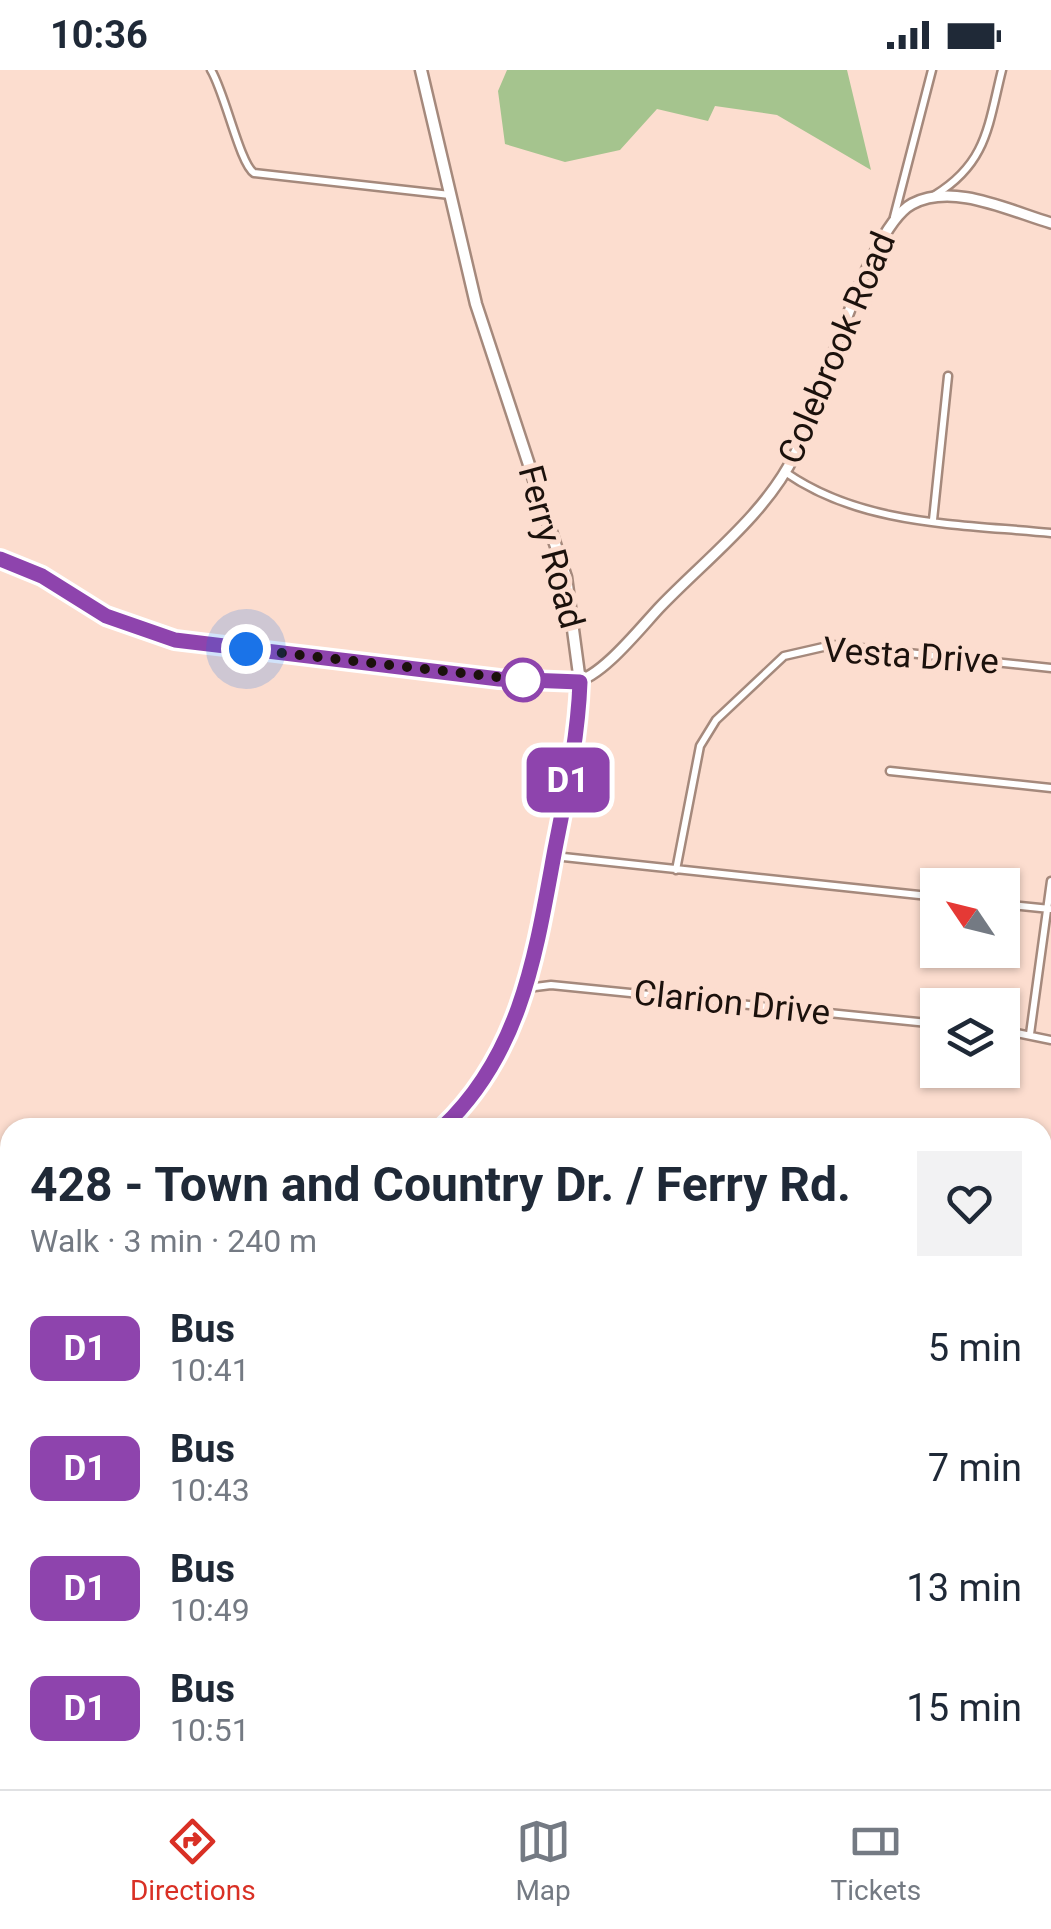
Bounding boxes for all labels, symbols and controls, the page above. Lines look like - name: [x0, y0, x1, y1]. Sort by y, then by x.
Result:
- text: 10:36: [50, 13, 148, 57]
- street label: Colebrook Road: [770, 226, 904, 470]
- street label: Ferry Road: [510, 461, 592, 633]
- your location: [221, 624, 271, 674]
- street label: Vesta Drive: [822, 629, 1000, 683]
- unlabelled marker: [502, 659, 544, 701]
- line badge: D1: [523, 748, 613, 812]
- text: D1: [547, 760, 589, 801]
- north arrow: [920, 868, 1020, 968]
- map controls: [920, 868, 1020, 1088]
- street label: Clarion Drive: [632, 972, 832, 1034]
- button: layers: [920, 988, 1020, 1088]
- button: heart: [917, 1151, 1022, 1256]
- text: 428 - Town and Country Dr. / Ferry Rd.: [30, 1156, 851, 1213]
- text: Walk · 3 min · 240 m: [30, 1222, 317, 1260]
- text: Bus: [170, 1307, 235, 1351]
- text: 5 min: [928, 1326, 1022, 1370]
- text: D1: [64, 1328, 106, 1369]
- text: 10:41: [170, 1351, 250, 1389]
- text: Bus: [170, 1427, 235, 1471]
- text: 7 min: [928, 1446, 1022, 1490]
- text: D1: [64, 1448, 106, 1489]
- text: 10:43: [170, 1471, 250, 1509]
- text: Bus: [170, 1547, 235, 1591]
- text: 13 min: [906, 1566, 1022, 1610]
- text: D1: [64, 1568, 106, 1609]
- text: 10:49: [170, 1591, 250, 1629]
- text: Bus: [170, 1667, 235, 1711]
- text: 15 min: [906, 1686, 1022, 1730]
- text: D1: [64, 1688, 106, 1729]
- text: 10:51: [170, 1711, 250, 1749]
- tab: Directions: [130, 1814, 256, 1907]
- tab: Map: [515, 1814, 571, 1907]
- tab: Tickets: [831, 1814, 921, 1907]

